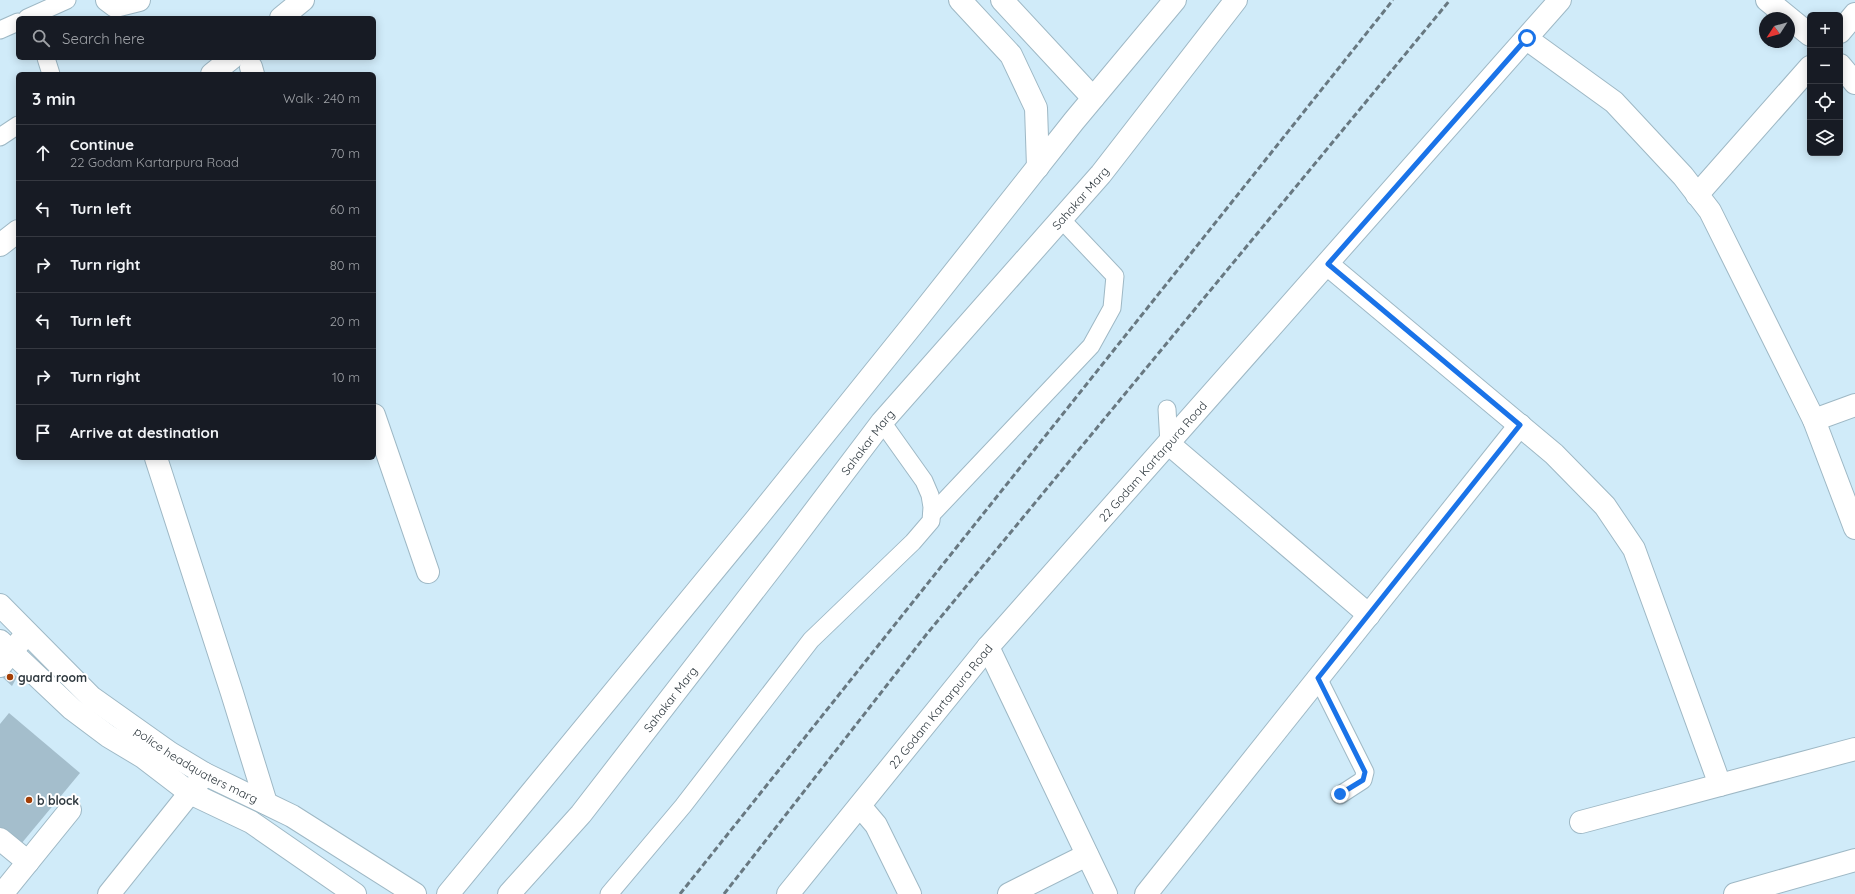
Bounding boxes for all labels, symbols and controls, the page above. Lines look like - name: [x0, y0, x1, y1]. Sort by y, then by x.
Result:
- north arrow: [1759, 12, 1795, 48]
- map controls: [1807, 12, 1843, 156]
- button: +: [1807, 12, 1843, 48]
- search box: [16, 16, 376, 60]
- icon: search: [30, 27, 52, 49]
- text: Search here: [62, 29, 145, 48]
- route start: [1518, 29, 1536, 47]
- button: −: [1807, 48, 1843, 84]
- button: locate: [1807, 84, 1843, 120]
- text: 3 min: [32, 88, 76, 109]
- text: Walk · 240 m: [283, 90, 360, 106]
- button: layers: [1807, 120, 1843, 156]
- text: Continue: [70, 135, 134, 154]
- icon: ahead: [32, 142, 54, 164]
- text: 70 m: [330, 145, 360, 161]
- text: 22 Godam Kartarpura Road: [70, 154, 239, 170]
- street label: Sahakar Marg: [1048, 163, 1112, 232]
- icon: left: [32, 198, 54, 220]
- text: Turn left: [70, 199, 132, 218]
- text: 60 m: [330, 201, 360, 217]
- icon: right: [32, 254, 54, 276]
- text: Turn right: [70, 255, 141, 274]
- text: 80 m: [330, 257, 360, 273]
- icon: left: [32, 310, 54, 332]
- text: Turn left: [70, 311, 132, 330]
- text: 20 m: [330, 313, 360, 329]
- icon: right: [32, 366, 54, 388]
- text: Turn right: [70, 367, 141, 386]
- text: 10 m: [332, 369, 360, 385]
- street label: 22 Godam Kartarpura Road: [1095, 398, 1210, 524]
- street label: Sahakar Marg: [837, 406, 897, 478]
- icon: arrive: [32, 422, 54, 444]
- text: Arrive at destination: [70, 423, 219, 442]
- street label: 22 Godam Kartarpura Road: [885, 641, 995, 771]
- street label: Sahakar Marg: [640, 663, 700, 735]
- place label: guard room: [18, 670, 87, 685]
- marker: guard room: [5, 672, 15, 682]
- street label: police headquaters marg: [132, 723, 261, 806]
- route end: [1331, 785, 1349, 803]
- place label: b block: [37, 793, 79, 808]
- marker: b block: [24, 795, 34, 805]

